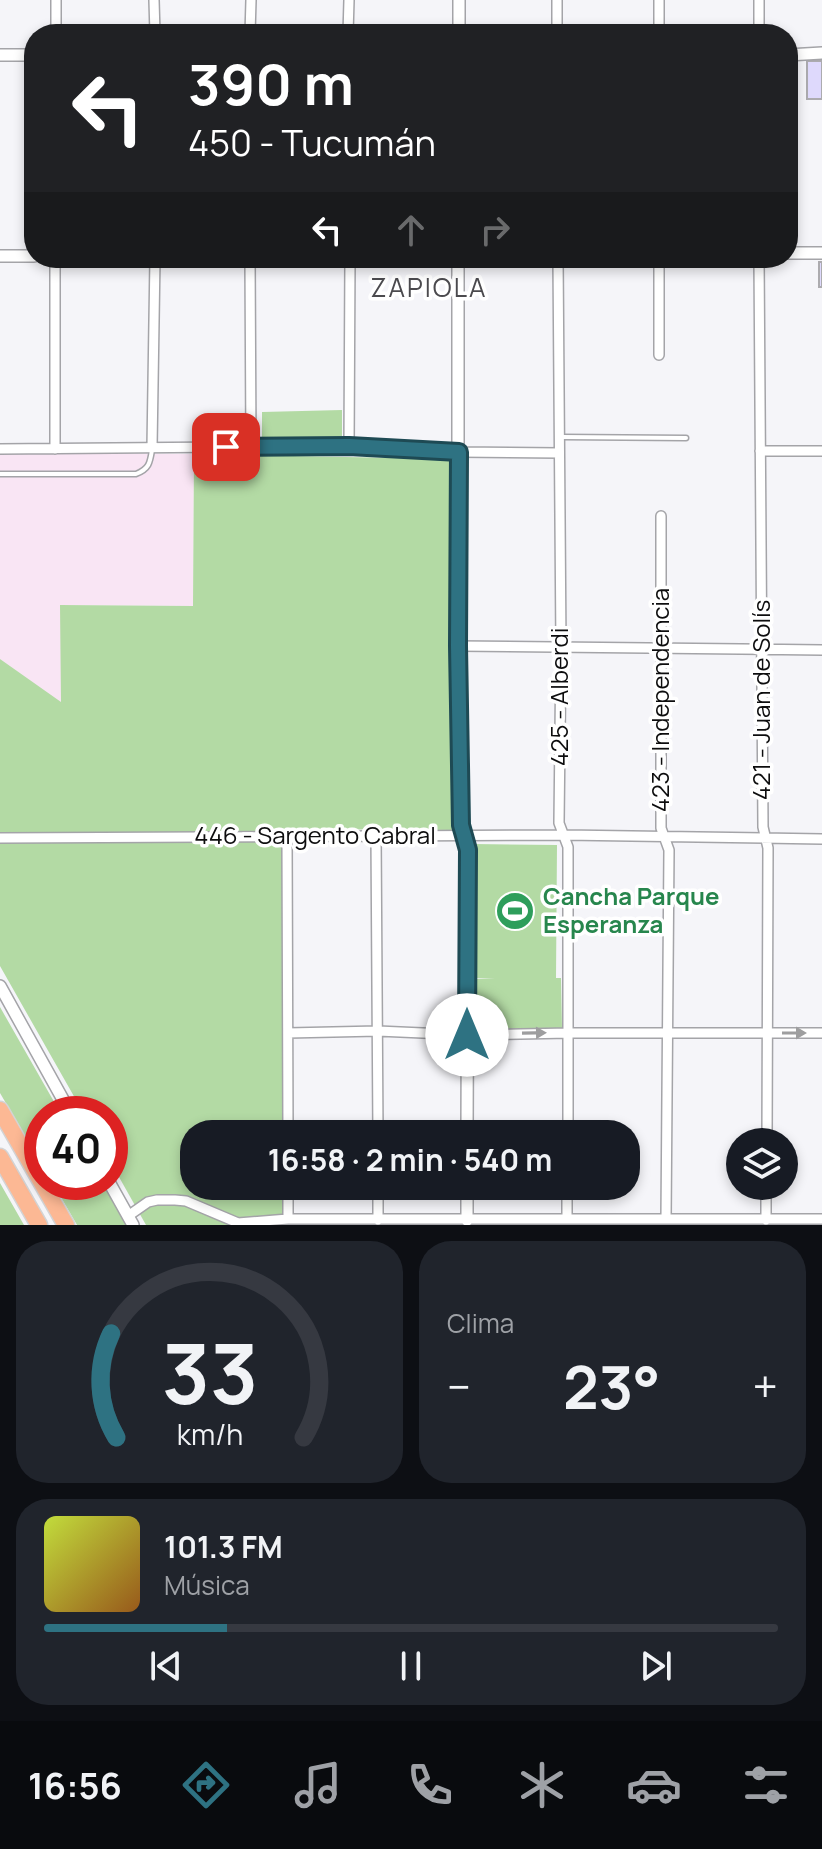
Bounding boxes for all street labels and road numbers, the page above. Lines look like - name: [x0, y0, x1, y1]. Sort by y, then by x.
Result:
- street label: 423 - Independencia: [643, 588, 676, 812]
- street label: 421 - Juan de Solís: [744, 600, 777, 800]
- street label: 425 - Alberdi: [542, 628, 575, 766]
- street label: 446 - Sargento Cabral: [194, 818, 436, 851]

